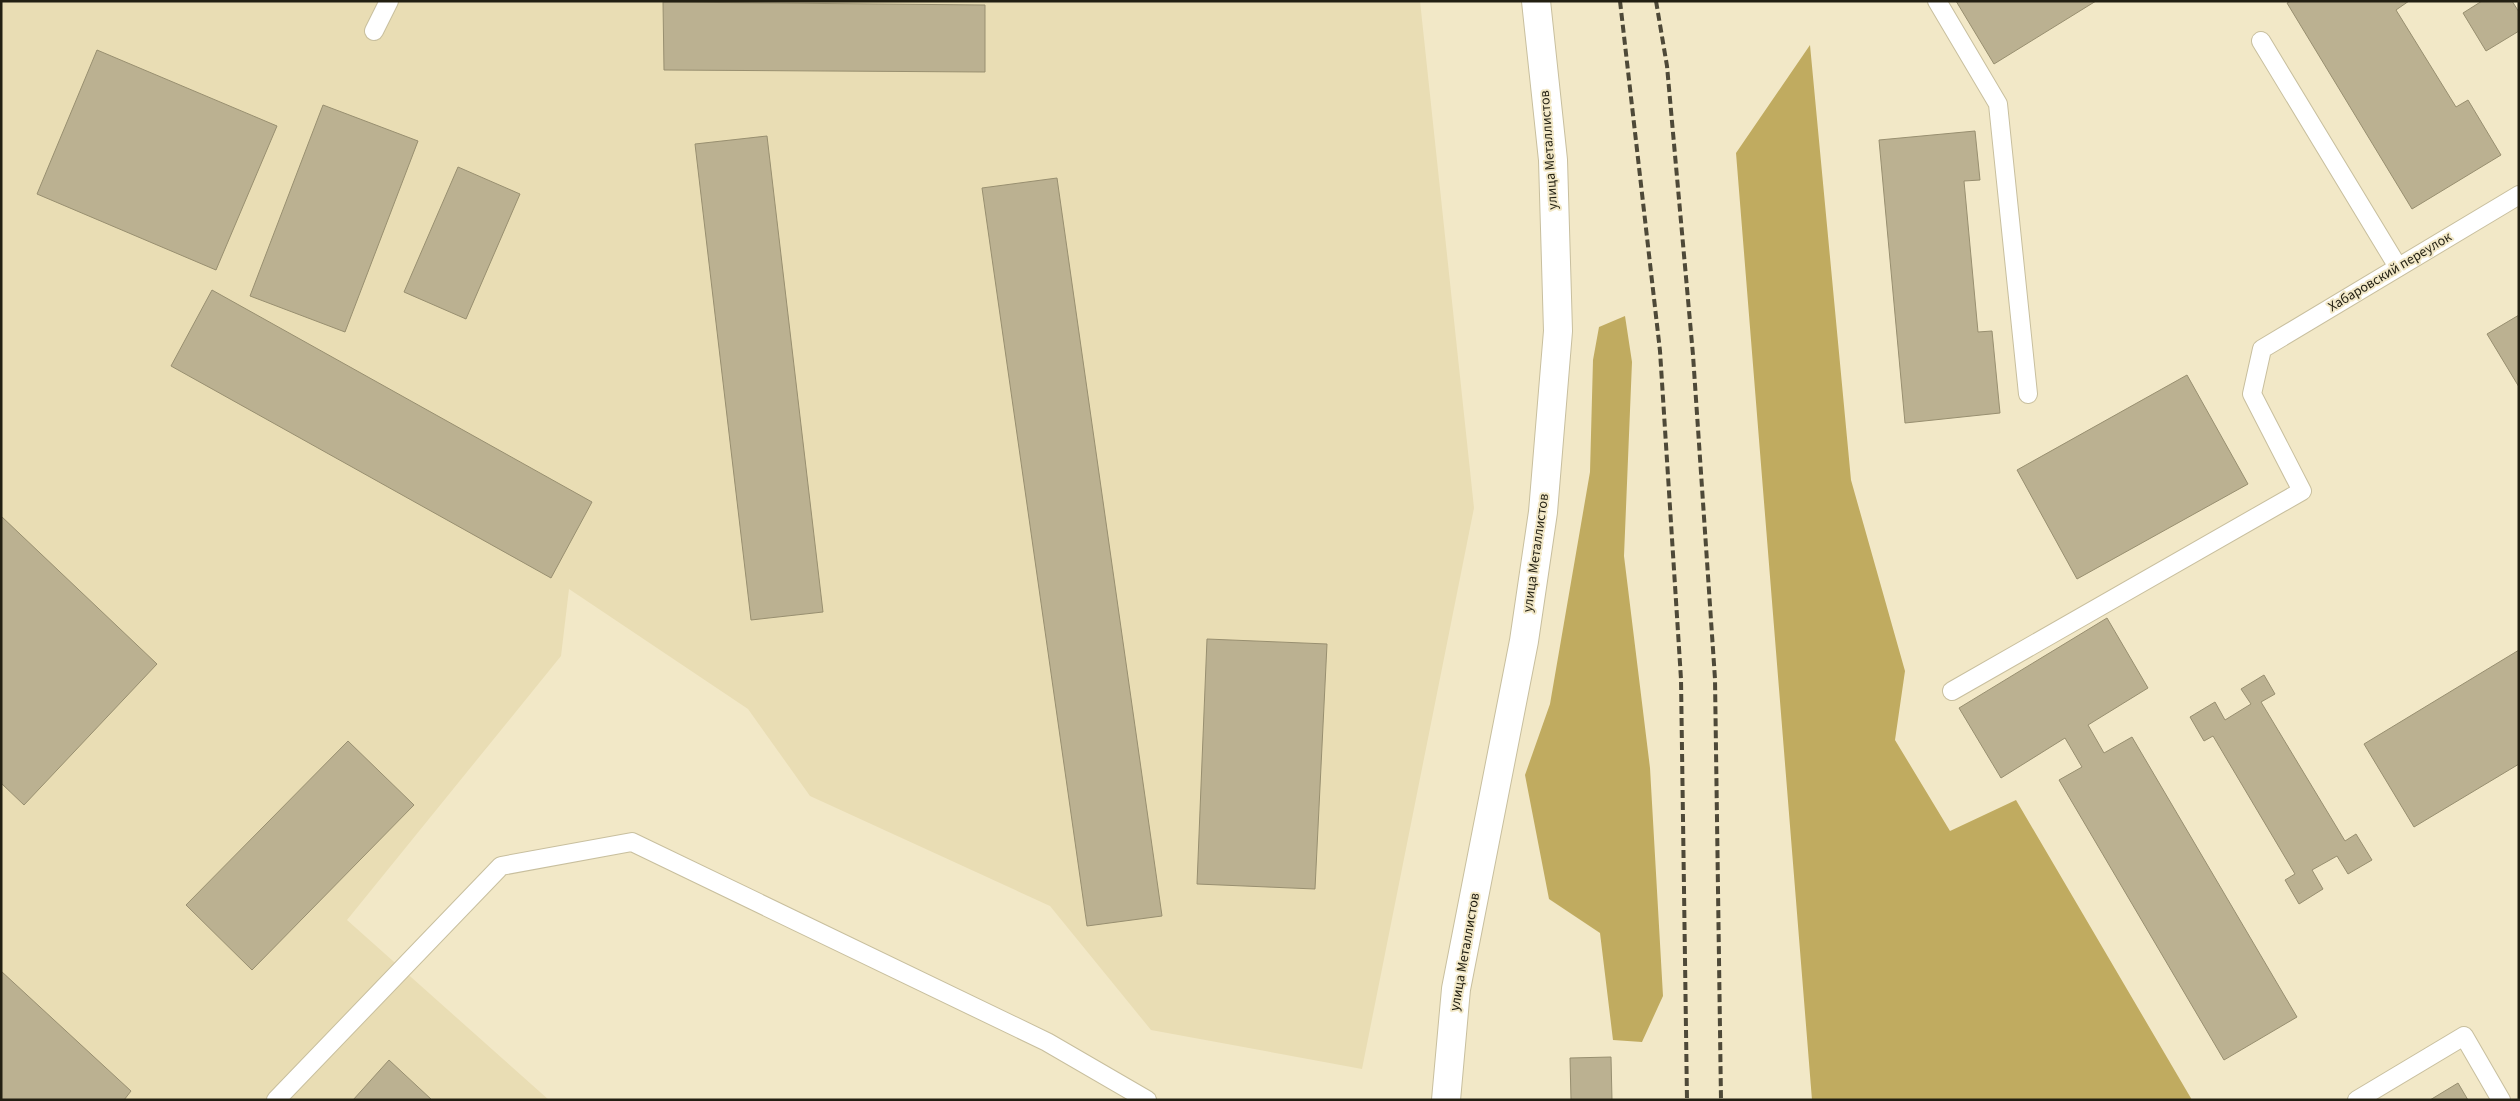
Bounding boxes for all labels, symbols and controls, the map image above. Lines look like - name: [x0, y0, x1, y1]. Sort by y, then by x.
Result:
- street label: улица Металлистов: [1535, 90, 1563, 210]
- street label: Хабаровский переулок: [2324, 227, 2456, 317]
- street label: улица Металлистов: [1518, 492, 1554, 614]
- street label: улица Металлистов: [1445, 891, 1485, 1013]

